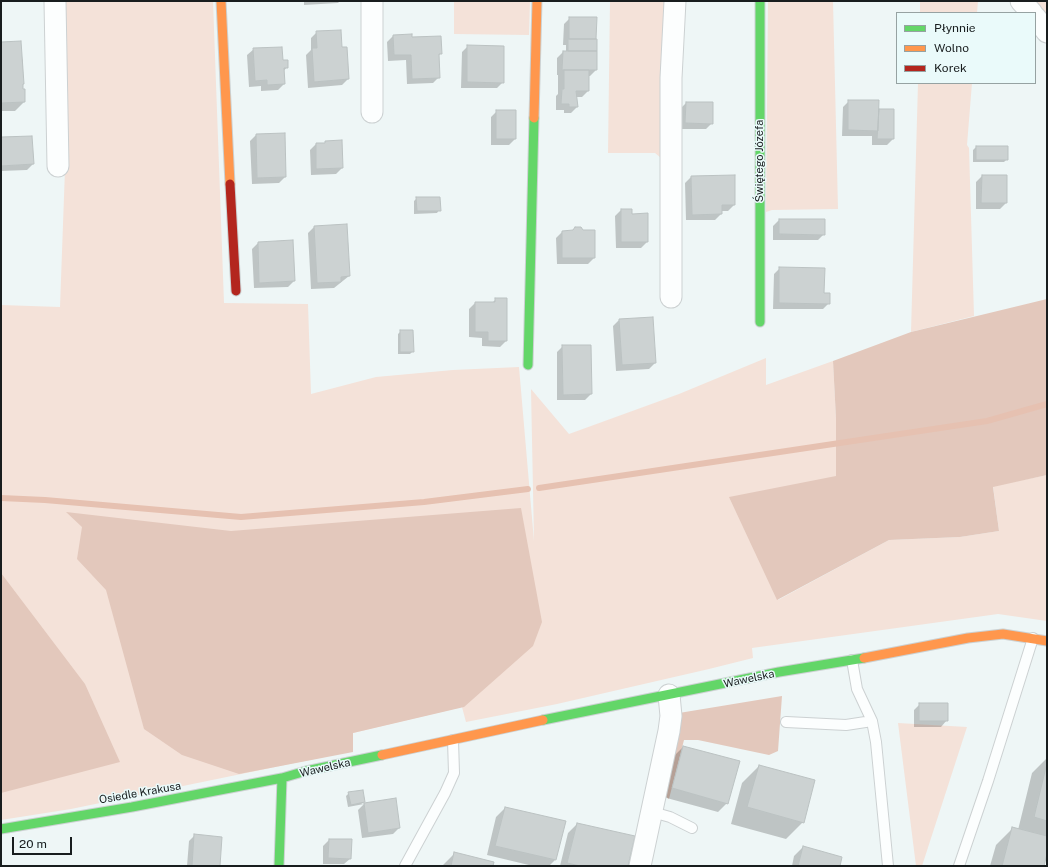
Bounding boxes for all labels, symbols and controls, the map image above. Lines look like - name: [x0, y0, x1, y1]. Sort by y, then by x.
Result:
- legend: [896, 12, 1036, 84]
- text: Płynnie: [934, 21, 976, 35]
- text: Wolno: [934, 41, 969, 55]
- text: Korek: [934, 61, 967, 75]
- street label: Świętego Józefa: [753, 120, 767, 202]
- street label: Wawelska: [722, 667, 776, 691]
- street label: Wawelska: [298, 756, 352, 780]
- street label: Osiedle Krakusa: [98, 779, 182, 807]
- scale bar: [14, 829, 74, 855]
- text: 20 m: [19, 837, 47, 851]

